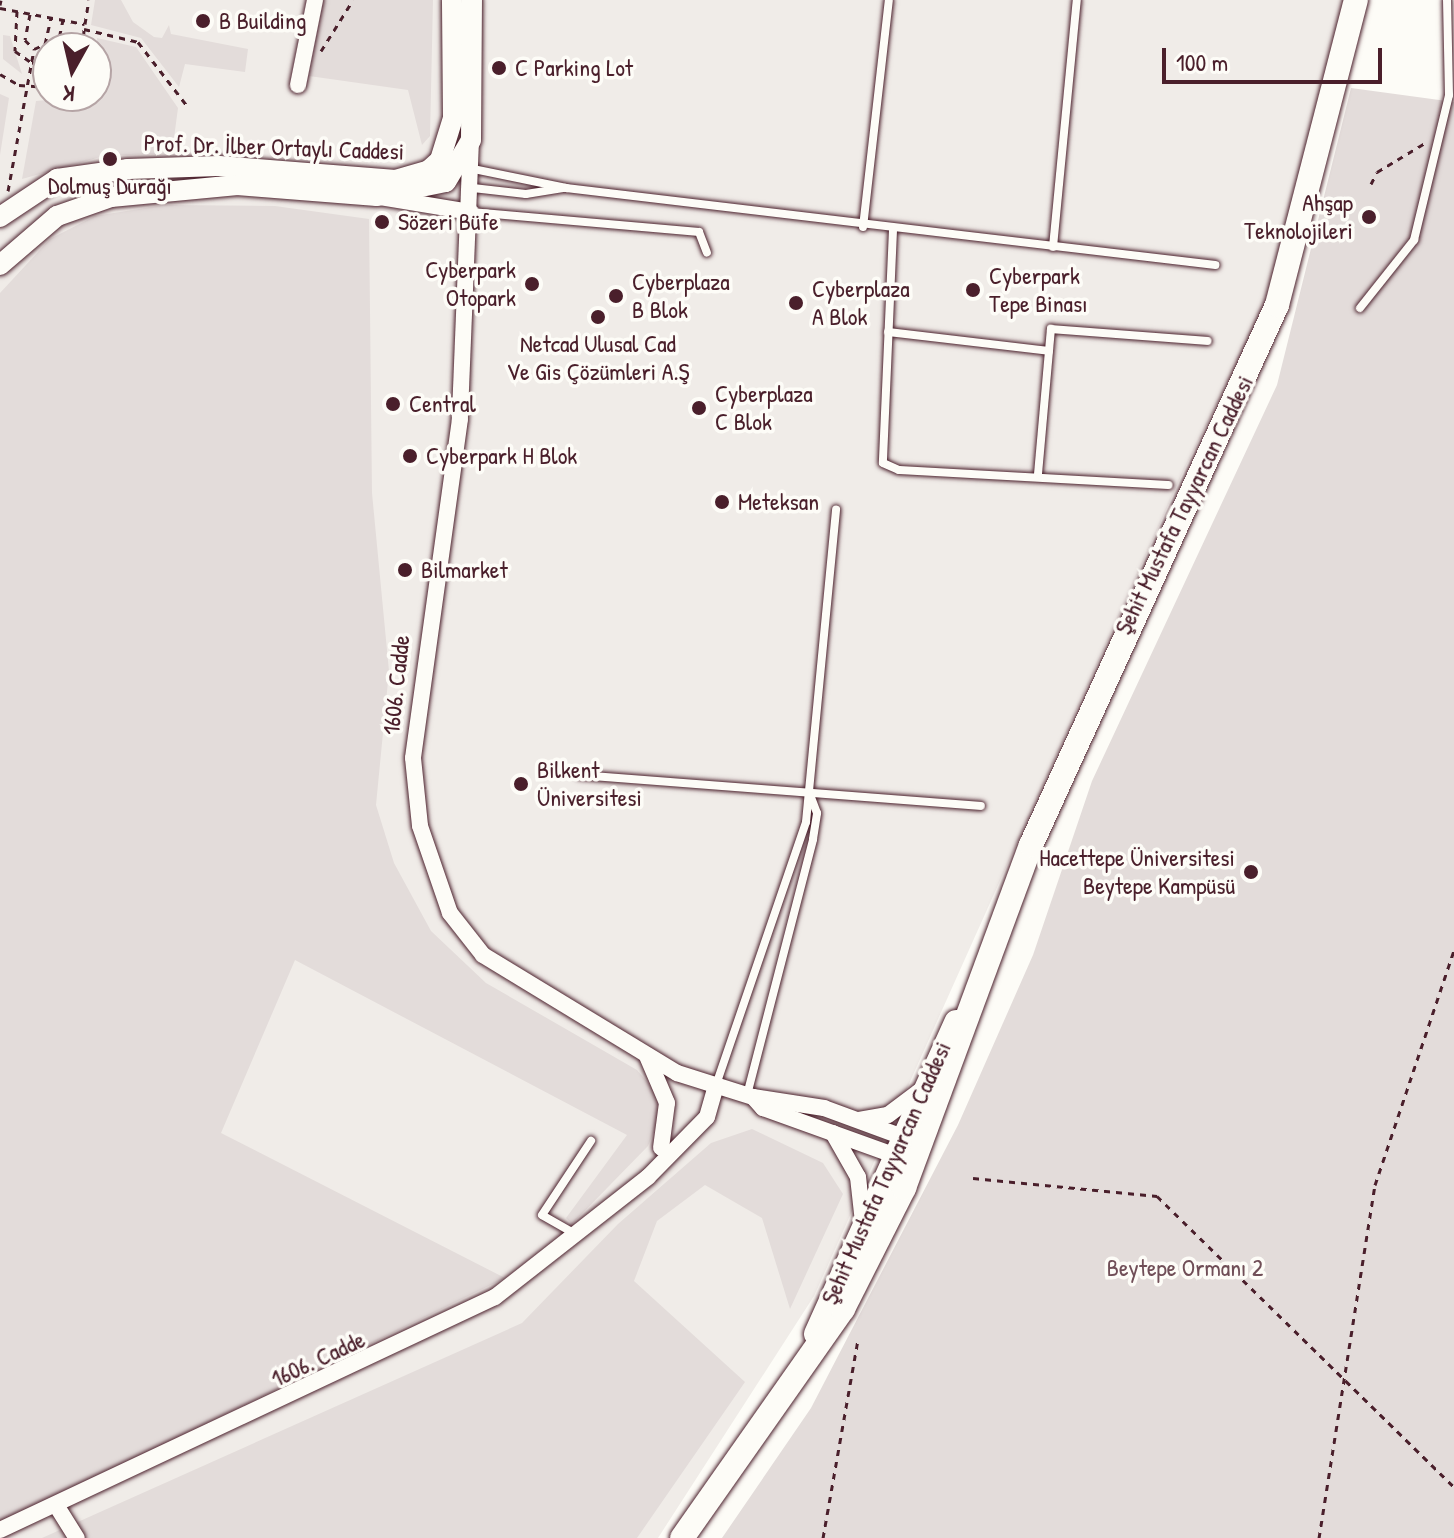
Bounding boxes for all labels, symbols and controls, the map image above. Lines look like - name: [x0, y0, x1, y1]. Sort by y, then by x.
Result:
- place label: B Building: [219, 7, 306, 35]
- marker: B Building: [194, 12, 212, 30]
- north arrow: [32, 32, 112, 112]
- scale bar: [1166, 32, 1386, 82]
- text: 100 m: [1176, 46, 1228, 78]
- place label: C Parking Lot: [515, 54, 633, 82]
- marker: C Parking Lot: [490, 59, 508, 77]
- text: K: [61, 78, 77, 109]
- street label: Prof. Dr. İlber Ortaylı Caddesi: [143, 128, 405, 166]
- marker: Dolmuş Durağı: [101, 150, 119, 168]
- place label: Dolmuş Durağı: [48, 172, 172, 200]
- place label: Ahşap Teknolojileri: [1244, 189, 1353, 245]
- place label: Sözeri Büfe: [398, 208, 499, 236]
- marker: Ahşap Teknolojileri: [1360, 208, 1378, 226]
- marker: Sözeri Büfe: [373, 213, 391, 231]
- place label: Cyberpark Otopark: [425, 256, 516, 312]
- place label: Cyberpark Tepe Binası: [989, 262, 1088, 318]
- place label: Cyberplaza B Blok: [632, 268, 730, 324]
- marker: Cyberpark Otopark: [523, 275, 541, 293]
- place label: Cyberplaza A Blok: [812, 275, 910, 331]
- marker: Cyberpark Tepe Binası: [964, 281, 982, 299]
- marker: Cyberplaza B Blok: [607, 287, 625, 305]
- marker: Cyberplaza A Blok: [787, 294, 805, 312]
- marker: Netcad Ulusal Cad Ve Gis Çözümleri A.Ş: [589, 308, 607, 326]
- place label: Netcad Ulusal Cad Ve Gis Çözümleri A.Ş: [506, 330, 690, 386]
- street label: Şehit Mustafa Tayyarcan Caddesi: [1109, 371, 1259, 639]
- place label: Cyberplaza C Blok: [715, 380, 813, 436]
- place label: Central: [409, 390, 476, 418]
- marker: Central: [384, 395, 402, 413]
- marker: Cyberplaza C Blok: [690, 399, 708, 417]
- place label: Cyberpark H Blok: [426, 442, 577, 470]
- marker: Cyberpark H Blok: [401, 447, 419, 465]
- place label: Meteksan: [738, 488, 819, 516]
- marker: Meteksan: [713, 493, 731, 511]
- place label: Bilmarket: [421, 556, 508, 584]
- marker: Bilmarket: [396, 561, 414, 579]
- street label: 1606. Cadde: [376, 634, 416, 736]
- place label: Bilkent Üniversitesi: [537, 756, 642, 812]
- marker: Bilkent Üniversitesi: [512, 775, 530, 793]
- place label: Hacettepe Üniversitesi Beytepe Kampüsü: [1039, 844, 1235, 900]
- marker: Hacettepe Üniversitesi Beytepe Kampüsü: [1242, 863, 1260, 881]
- street label: Şehit Mustafa Tayyarcan Caddesi: [815, 1037, 957, 1309]
- park label: Beytepe Ormanı 2: [1107, 1254, 1263, 1282]
- street label: 1606. Cadde: [267, 1325, 369, 1393]

